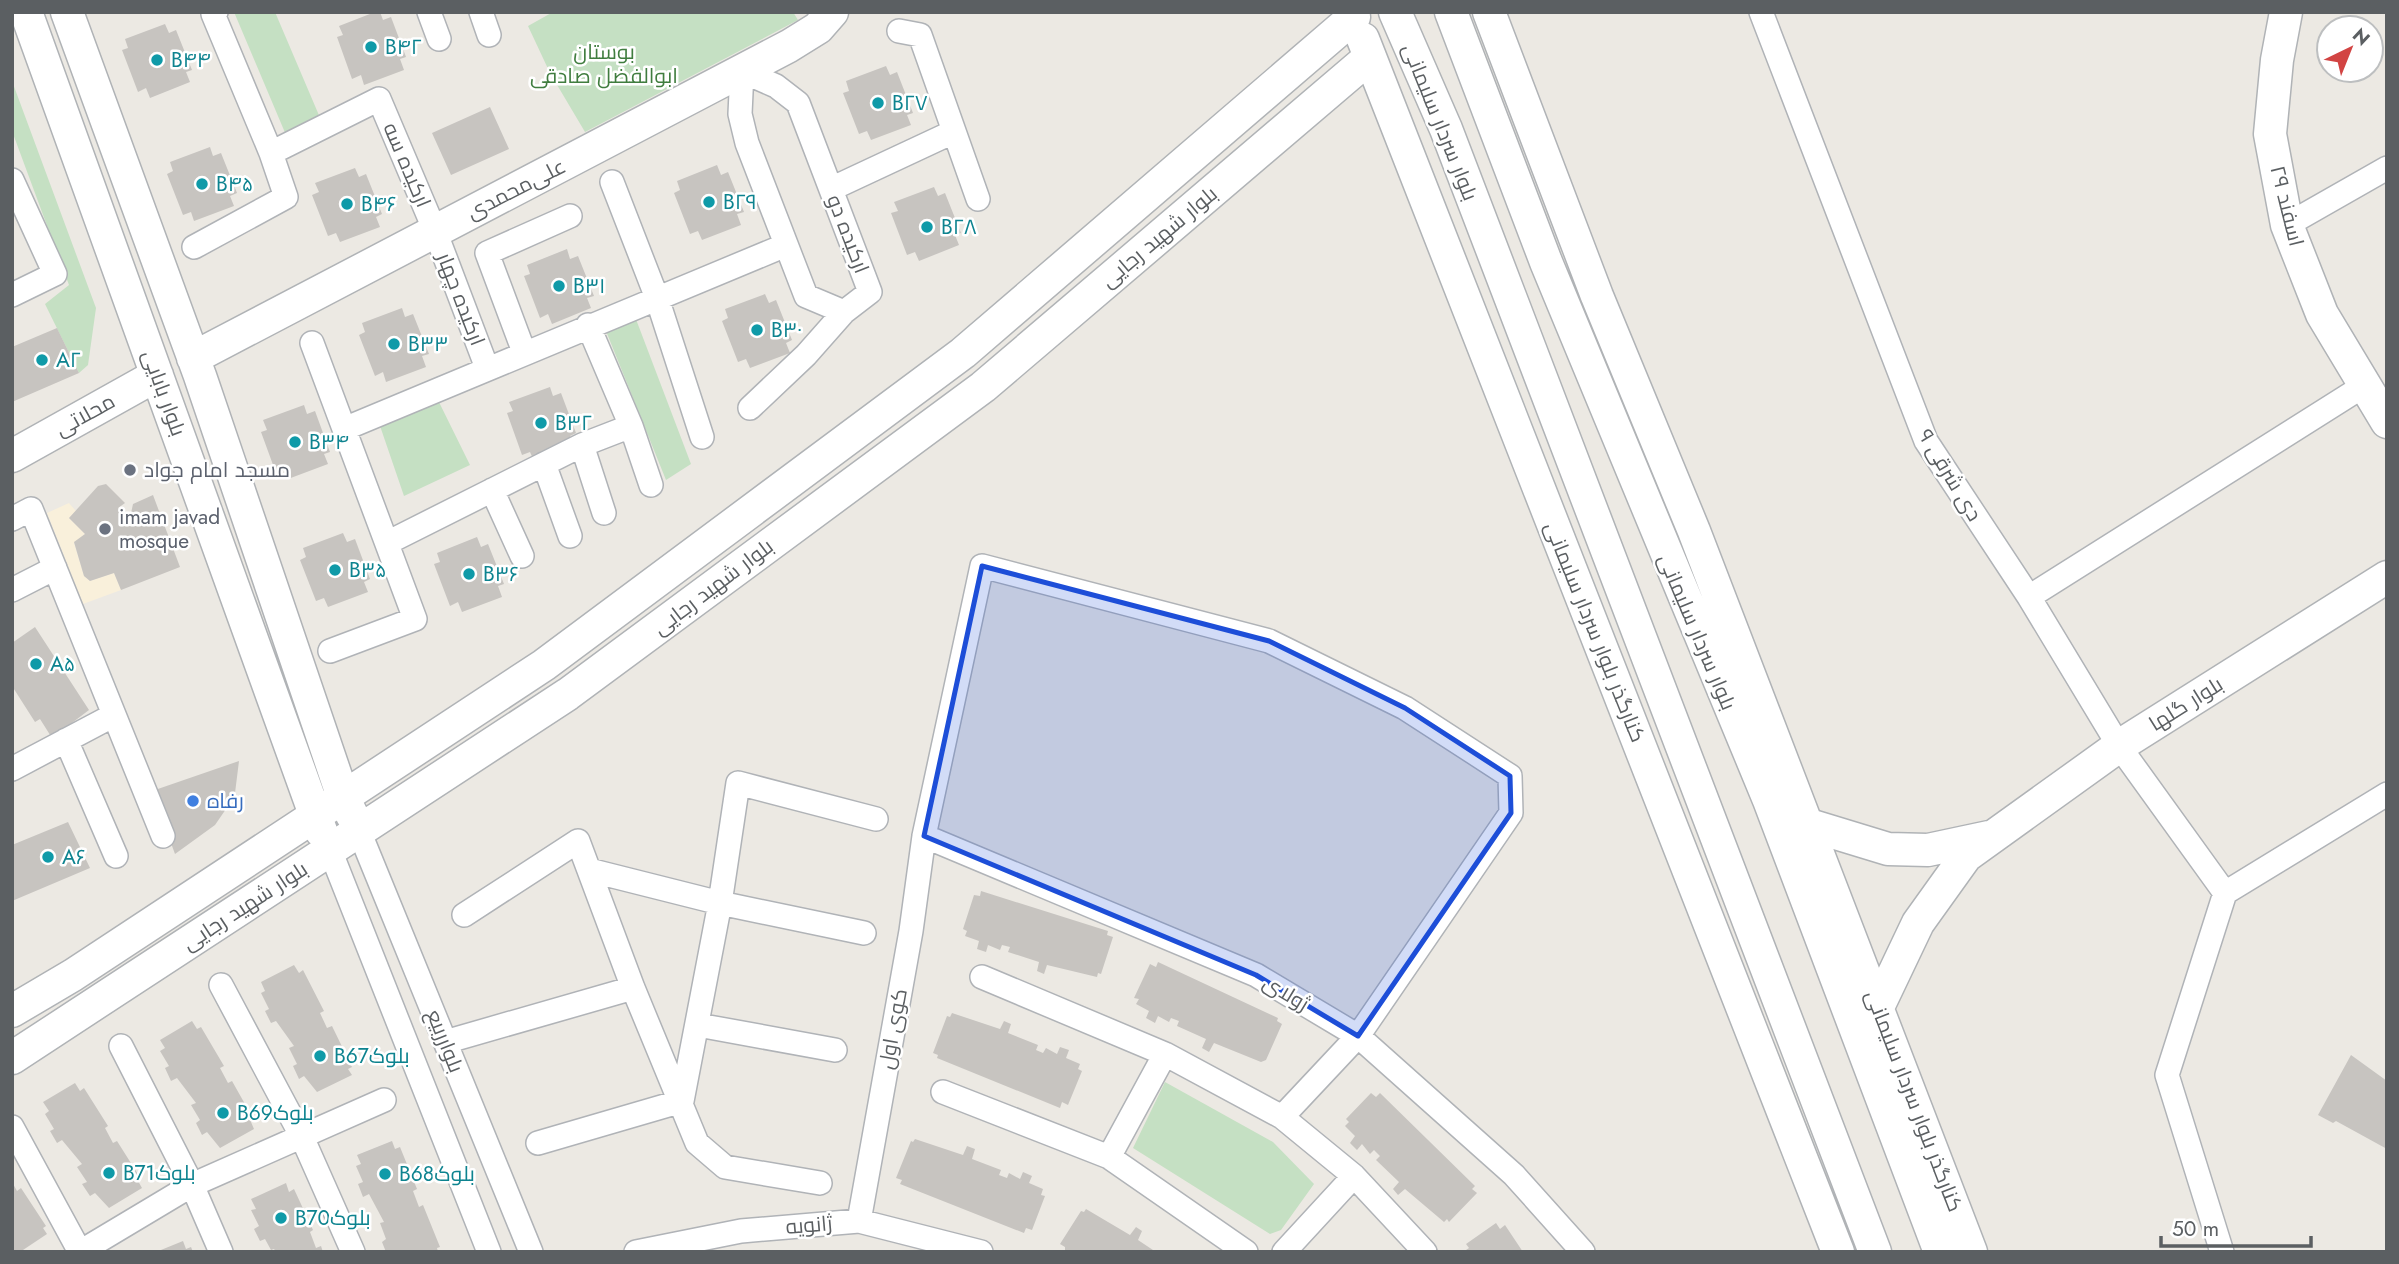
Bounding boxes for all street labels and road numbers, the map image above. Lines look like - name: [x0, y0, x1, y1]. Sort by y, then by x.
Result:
- street label: بلوار سردار سلیمانی: [1395, 39, 1485, 205]
- street label: ارکیده سه: [376, 118, 438, 212]
- street label: علی‌محمدی: [461, 151, 571, 227]
- street label: ۲۹ اسفند: [2263, 163, 2311, 249]
- street label: بلوار شهید رجایی: [1094, 179, 1224, 295]
- street label: ارکیده دو: [819, 190, 877, 278]
- street label: ارکیده چهار: [429, 247, 492, 350]
- street label: بلوار بابایی: [135, 346, 193, 440]
- street label: محلاتی: [50, 386, 120, 444]
- street label: ۹ دی شرقی: [1911, 423, 1989, 527]
- street label: کنارگذر بلوار سردار سلیمانی: [1537, 517, 1653, 747]
- street label: بلوار شهید رجایی: [646, 532, 780, 642]
- street label: بلوار سردار سلیمانی: [1651, 549, 1743, 715]
- street label: بلوار گلها: [2143, 669, 2229, 739]
- street label: بلوار شهید رجایی: [176, 854, 314, 958]
- street label: ژولای: [1257, 967, 1315, 1019]
- street label: کوی اول: [871, 986, 915, 1072]
- street label: کنارگذر بلوار سردار سلیمانی: [1858, 986, 1970, 1216]
- street label: بلوارربیع: [419, 1005, 471, 1077]
- street label: ژانویه: [784, 1208, 834, 1242]

